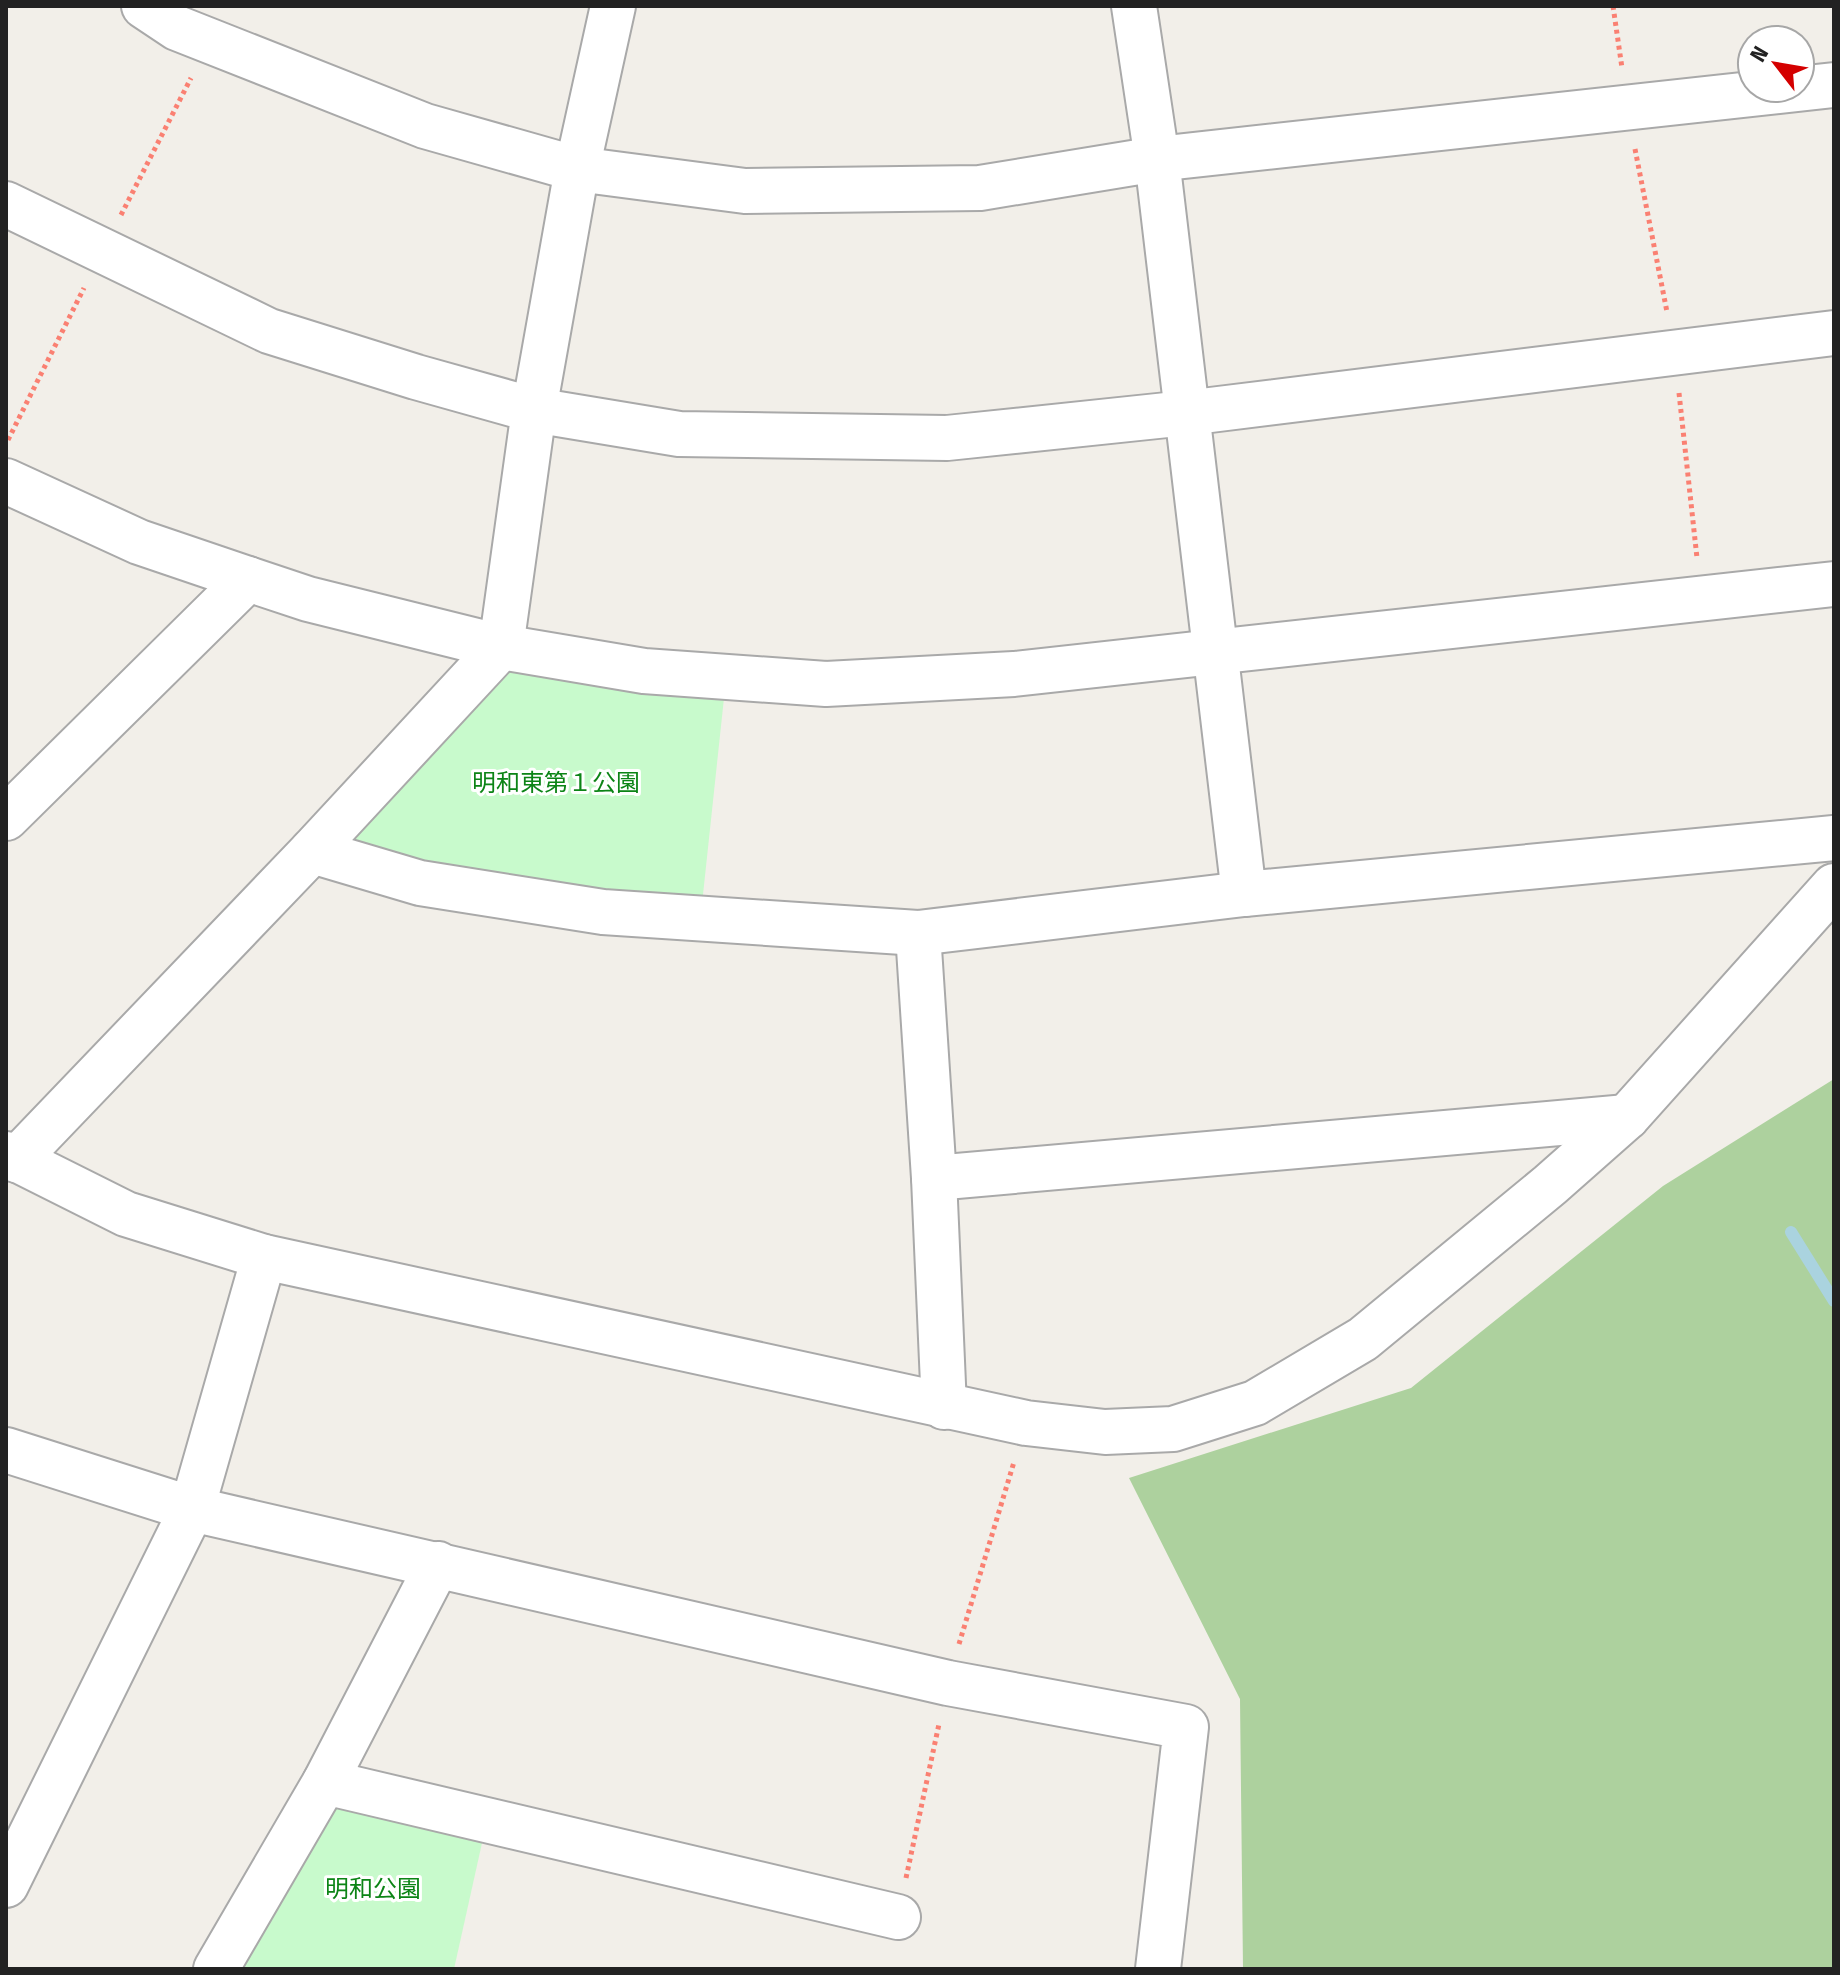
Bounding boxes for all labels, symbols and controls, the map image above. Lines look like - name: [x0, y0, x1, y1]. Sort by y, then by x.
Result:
- north arrow: [1736, 24, 1816, 104]
- text: N: [1744, 41, 1774, 67]
- park label: 明和東第１公園: [472, 769, 640, 797]
- park label: 明和公園: [325, 1875, 421, 1903]

